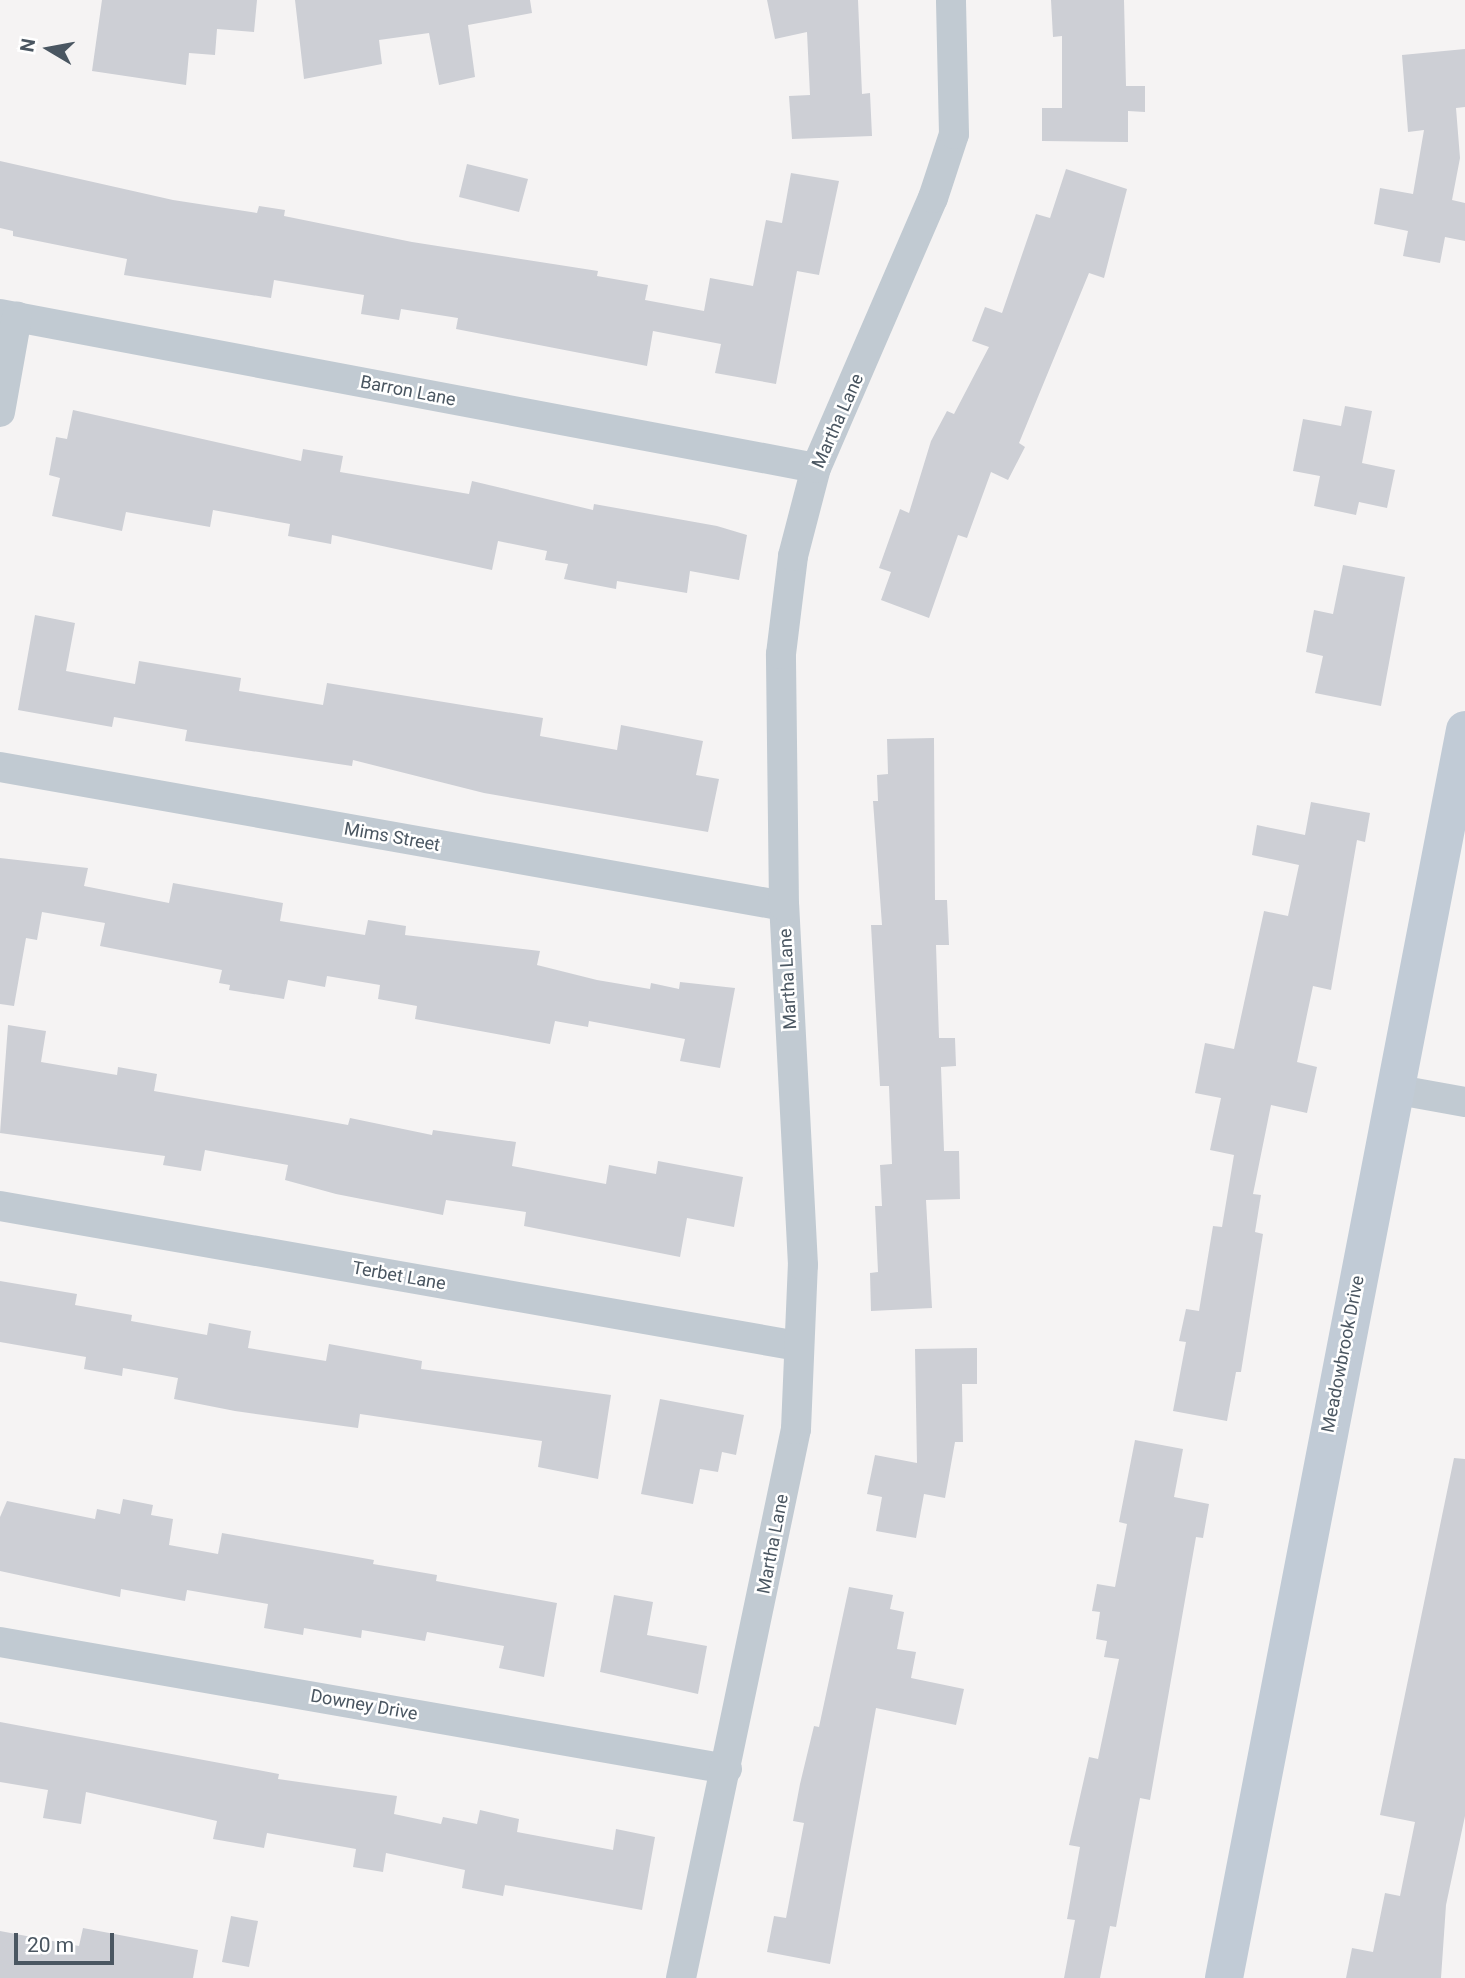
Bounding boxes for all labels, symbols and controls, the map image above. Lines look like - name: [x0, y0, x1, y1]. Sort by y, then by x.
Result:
- north arrow: [14, 14, 84, 84]
- text: N: [15, 37, 40, 54]
- street label: Martha Lane: [808, 370, 868, 472]
- street label: Barron Lane: [358, 371, 458, 411]
- street label: Mims Street: [342, 818, 442, 856]
- street label: Martha Lane: [775, 928, 801, 1030]
- street label: Terbet Lane: [351, 1257, 447, 1295]
- street label: Meadowbrook Drive: [1317, 1274, 1369, 1434]
- street label: Martha Lane: [753, 1492, 793, 1596]
- street label: Downey Drive: [309, 1685, 419, 1725]
- scale bar: [18, 1918, 117, 1962]
- text: 20 m: [27, 1933, 74, 1957]

